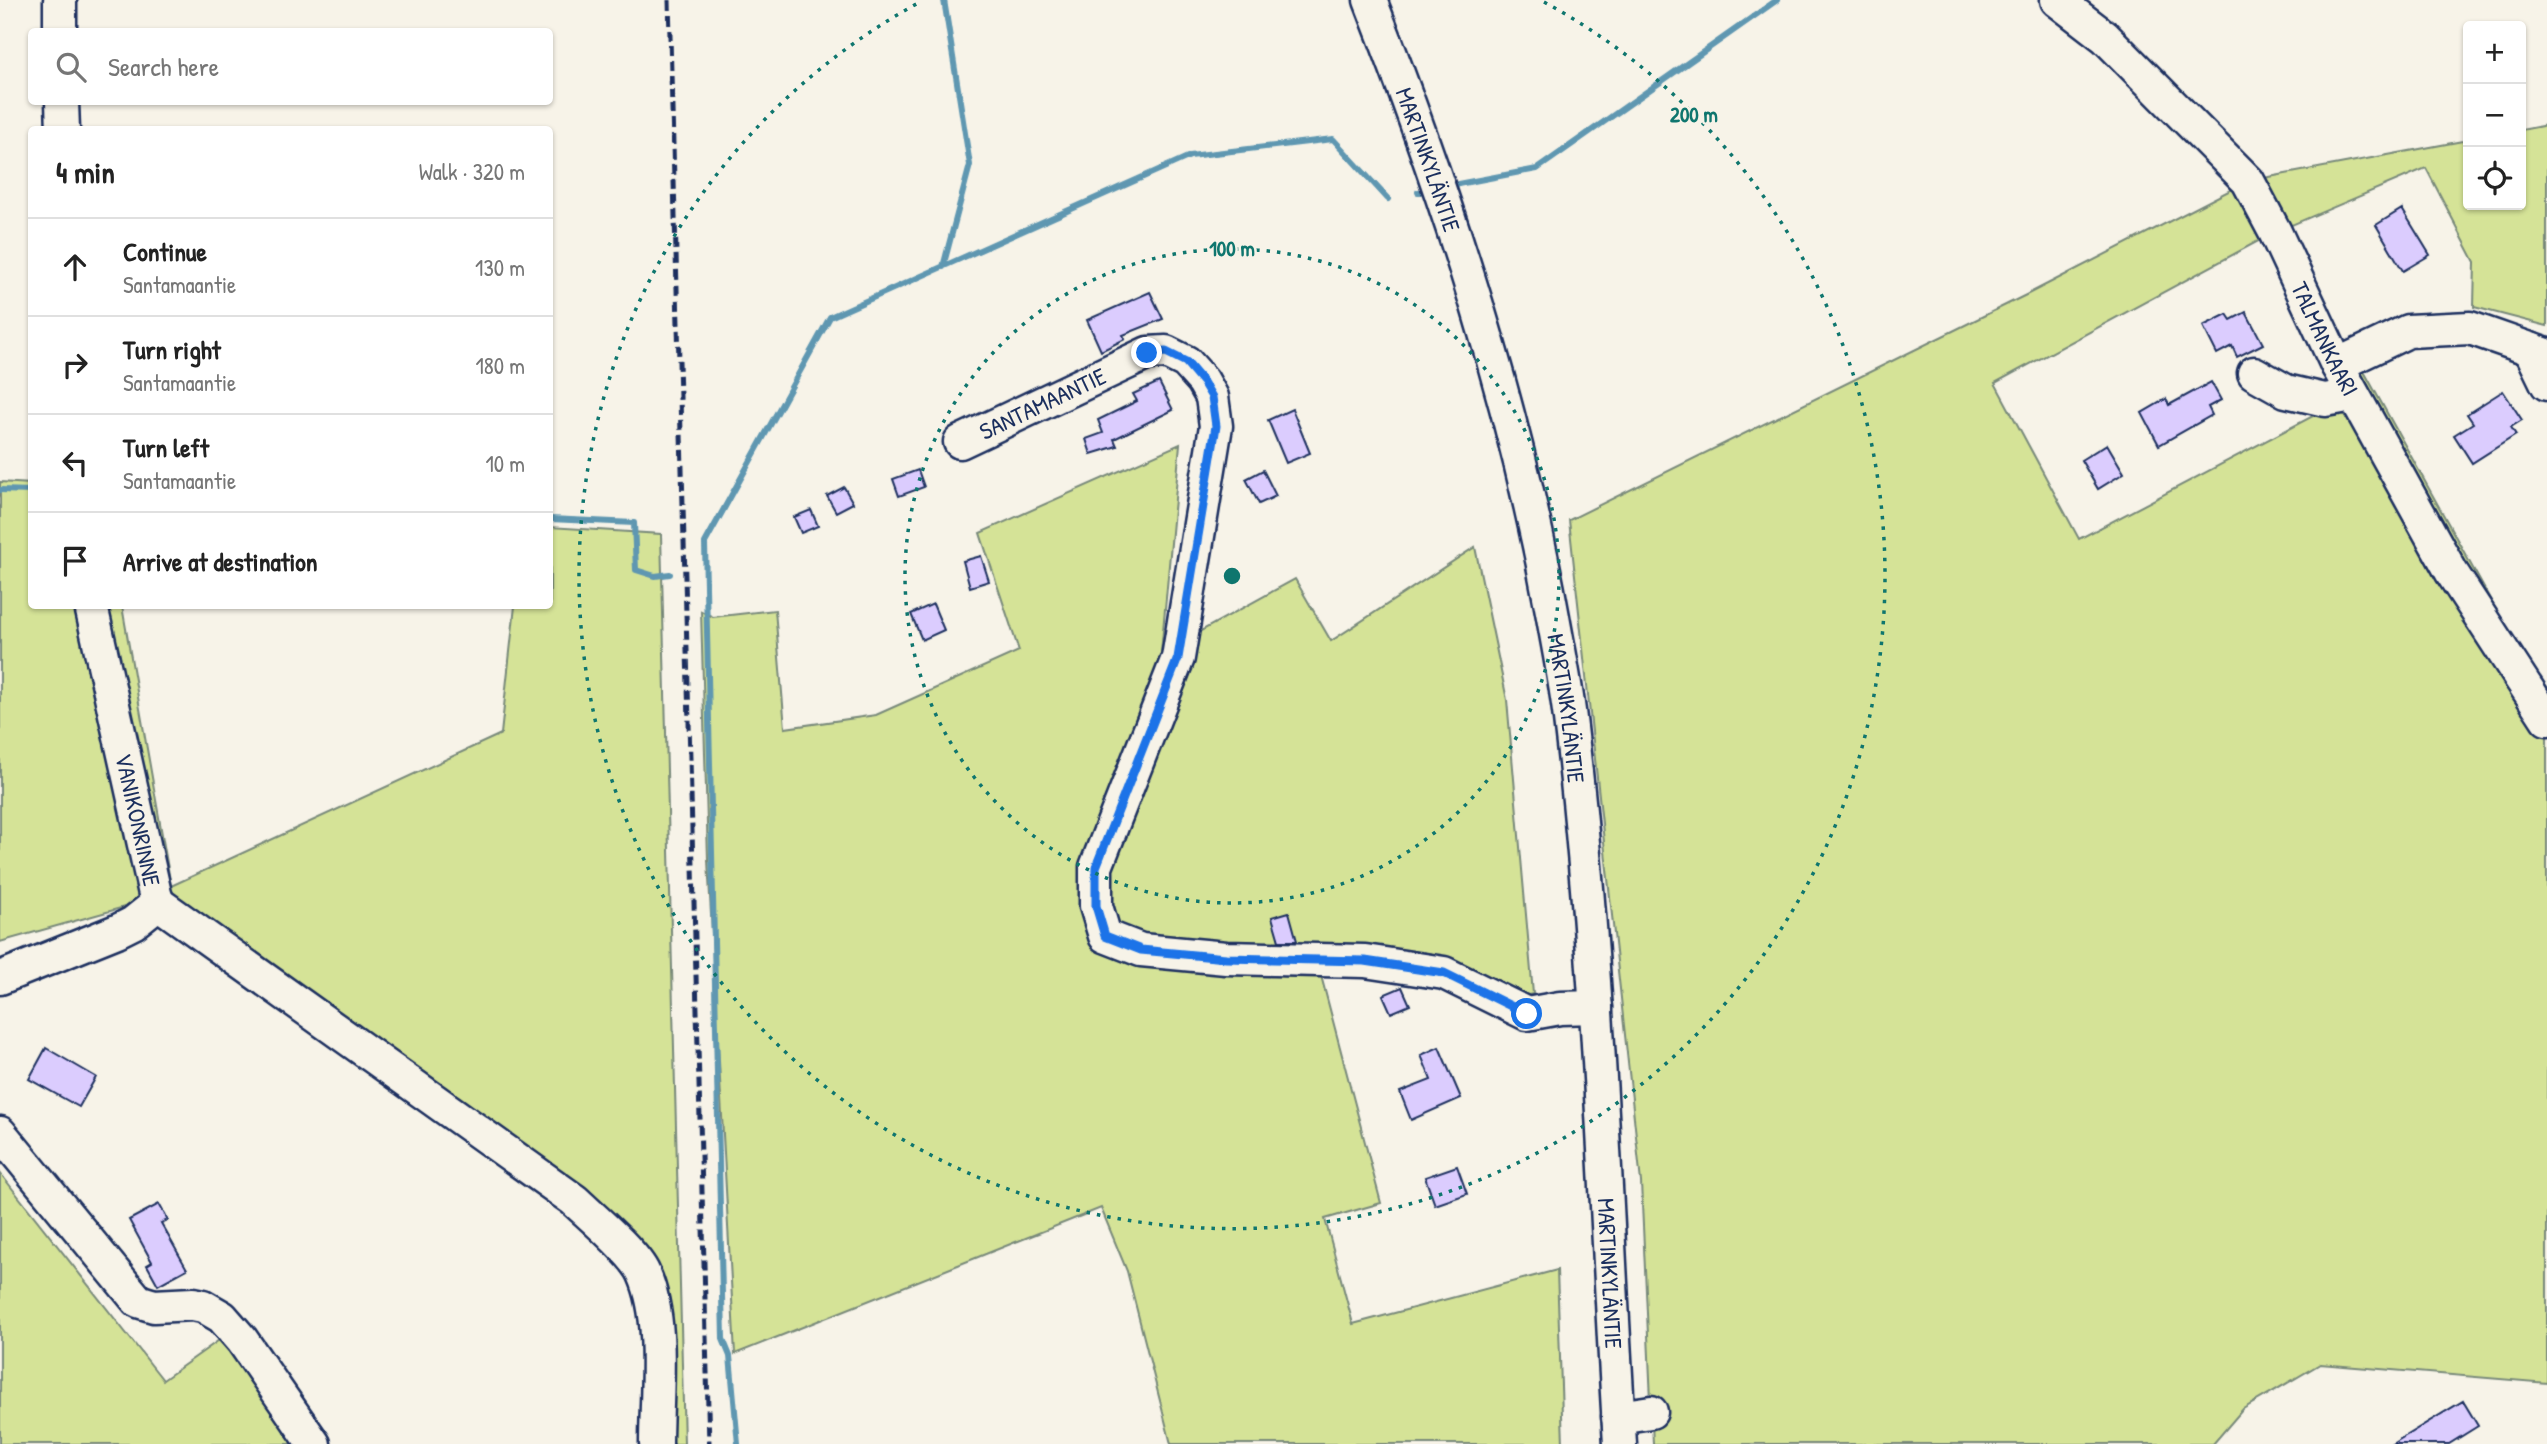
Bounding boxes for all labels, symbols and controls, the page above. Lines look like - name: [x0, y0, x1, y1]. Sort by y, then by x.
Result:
- map controls: [2463, 21, 2526, 210]
- button: +: [2463, 21, 2526, 84]
- search box: [28, 28, 553, 105]
- icon: search: [52, 48, 90, 86]
- text: Search here: [108, 49, 219, 84]
- street label: MARTINKYLÄNTIE: [1389, 83, 1469, 236]
- button: −: [2463, 84, 2526, 147]
- text: 200 m: [1670, 100, 1718, 129]
- button: locate: [2463, 147, 2526, 210]
- text: 4 min: [56, 152, 115, 192]
- text: Walk · 320 m: [419, 156, 525, 187]
- text: Continue: [123, 234, 207, 269]
- text: 100 m: [1209, 234, 1255, 263]
- icon: ahead: [56, 248, 94, 286]
- text: 130 m: [475, 252, 525, 283]
- text: Santamaantie: [123, 269, 236, 300]
- street label: TALMANKAARI: [2284, 276, 2367, 401]
- text: Turn right: [123, 332, 221, 367]
- route end: [1131, 337, 1162, 368]
- icon: right: [56, 346, 94, 384]
- text: 180 m: [475, 350, 525, 381]
- street label: SANTAMAANTIE: [974, 359, 1111, 447]
- text: Santamaantie: [123, 367, 236, 398]
- text: Turn left: [123, 430, 209, 465]
- icon: left: [56, 444, 94, 482]
- text: 10 m: [485, 448, 525, 479]
- text: Santamaantie: [123, 465, 236, 496]
- icon: arrive: [56, 542, 94, 580]
- text: Arrive at destination: [123, 544, 318, 579]
- centre of rings: [1220, 564, 1244, 588]
- street label: MARTINKYLÄNTIE: [1540, 631, 1593, 785]
- street label: VANIKONRINNE: [108, 750, 169, 890]
- route start: [1511, 998, 1542, 1029]
- street label: MARTINKYLÄNTIE: [1591, 1197, 1630, 1350]

